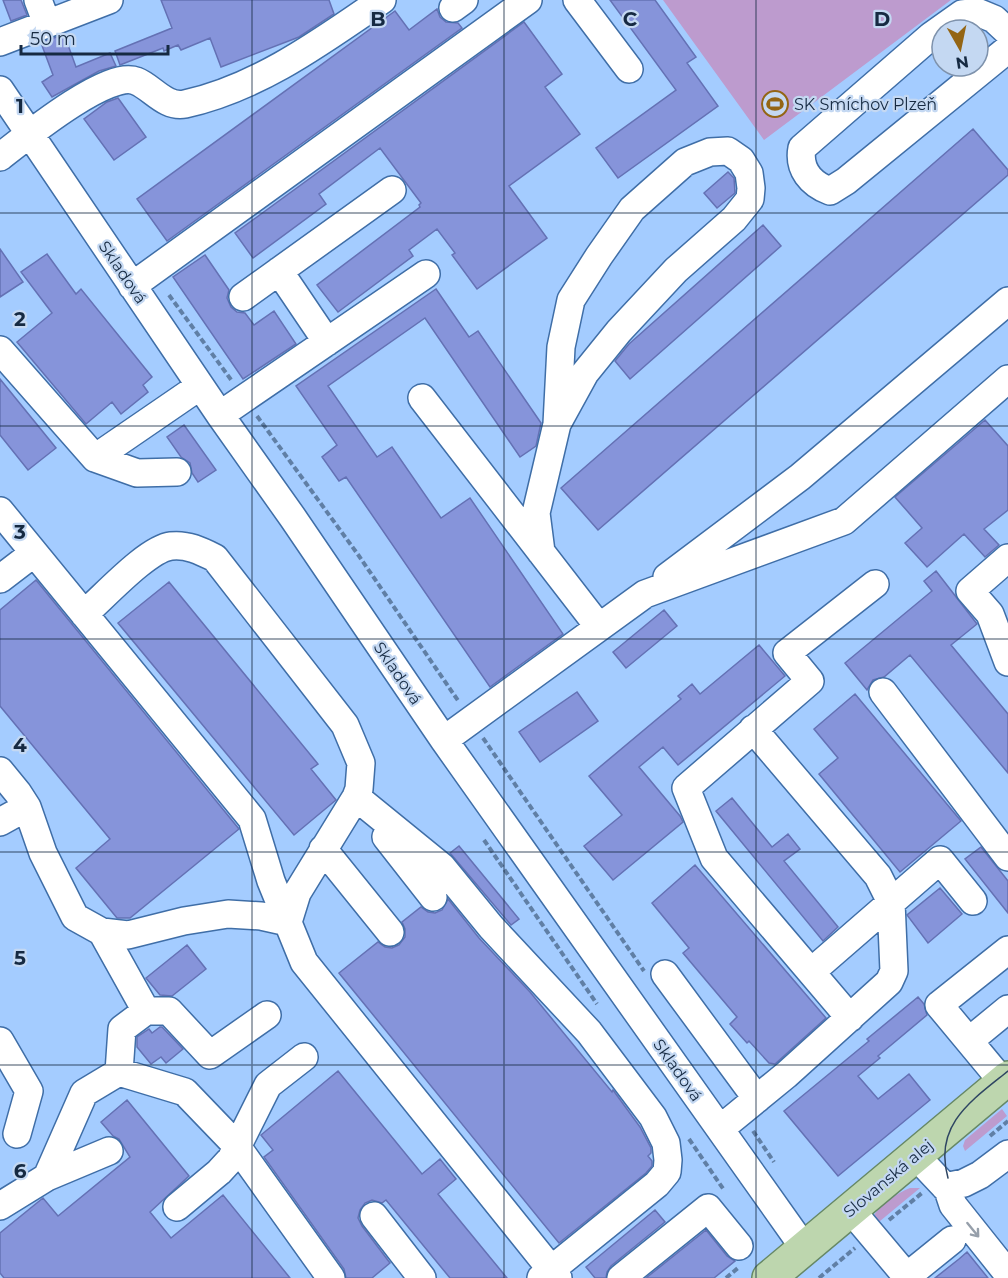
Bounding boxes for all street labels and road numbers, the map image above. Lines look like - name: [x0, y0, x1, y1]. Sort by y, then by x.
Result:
- street label: Skladová: [95, 237, 150, 307]
- street label: Skladová: [370, 638, 425, 708]
- street label: Skladová: [649, 1036, 706, 1105]
- street label: Slovanská alej: [840, 1135, 937, 1221]

